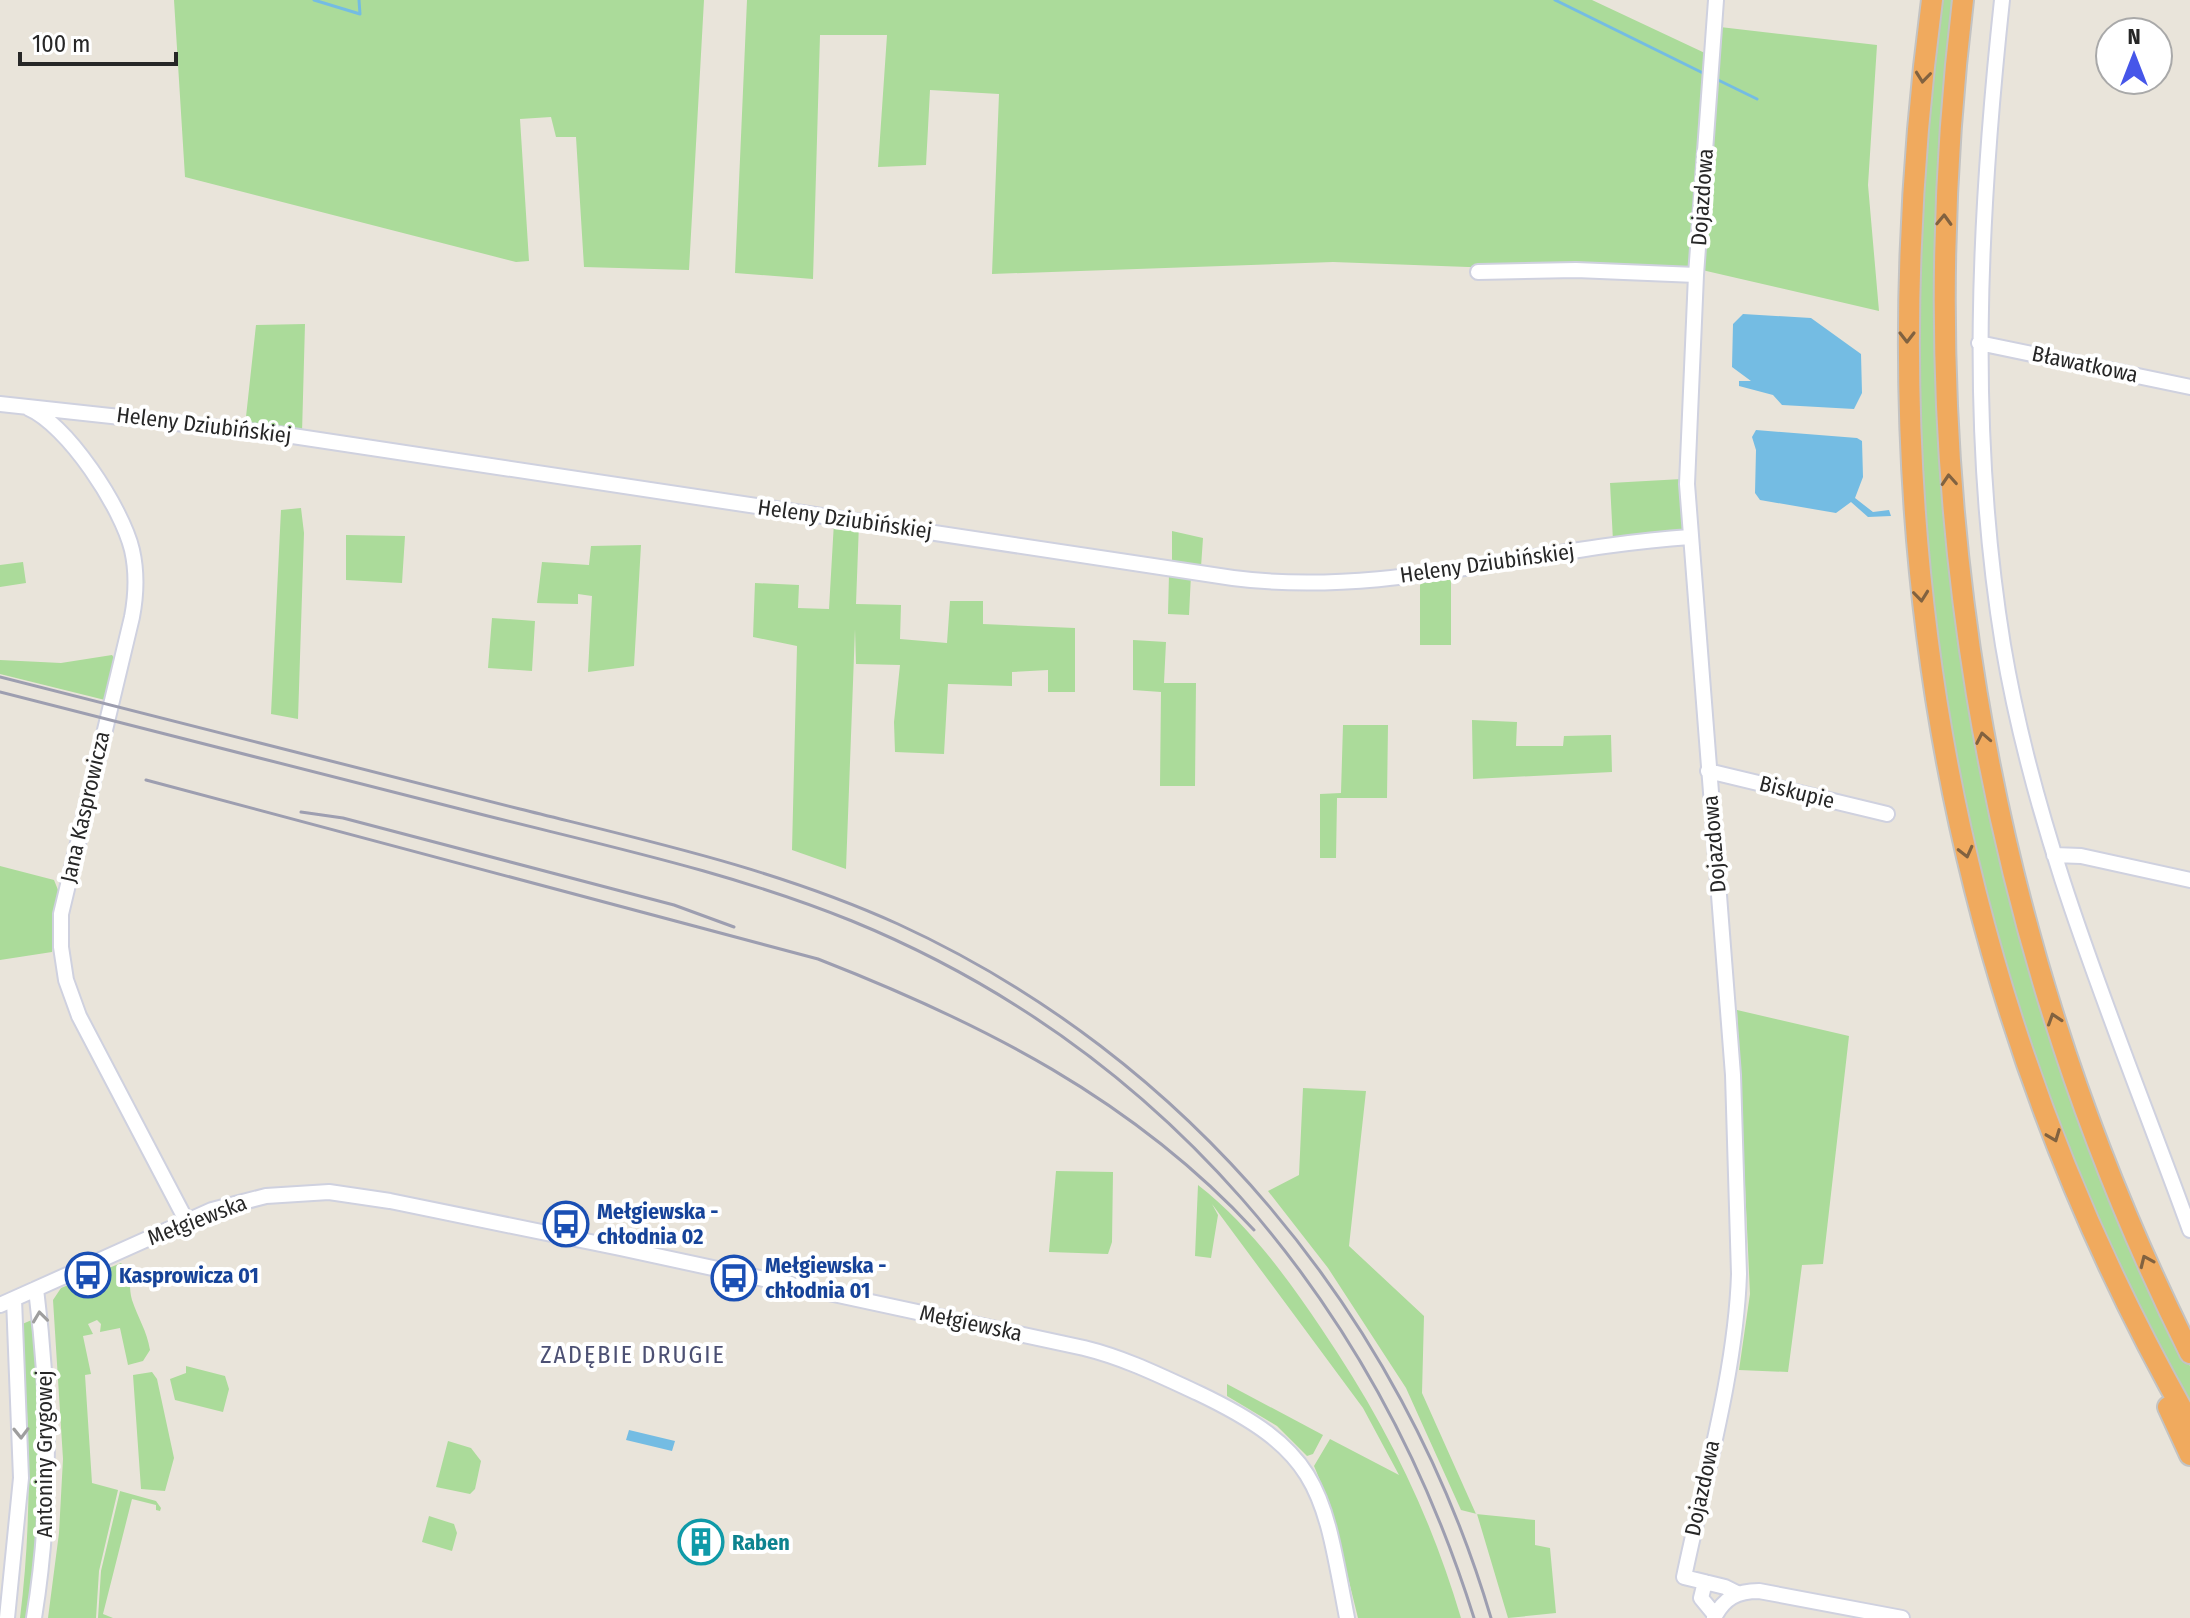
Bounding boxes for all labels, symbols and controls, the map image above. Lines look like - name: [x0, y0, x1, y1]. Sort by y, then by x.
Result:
- scale bar: [20, 16, 176, 66]
- north arrow: [2094, 16, 2174, 96]
- text: N: [2127, 23, 2141, 50]
- text: 100 m: [32, 30, 90, 58]
- one-way arrow: [1914, 71, 1931, 84]
- street label: Dojazdowa: [1685, 147, 1719, 247]
- one-way arrow: [1936, 213, 1953, 226]
- one-way arrow: [1898, 331, 1916, 344]
- street label: Bławatkowa: [2030, 340, 2140, 388]
- street label: Heleny Dziubińskiej: [115, 401, 293, 449]
- one-way arrow: [1941, 473, 1958, 486]
- street label: Heleny Dziubińskiej: [756, 493, 934, 545]
- street label: Heleny Dziubińskiej: [1398, 537, 1576, 589]
- one-way arrow: [1912, 590, 1929, 603]
- street label: Jana Kasprowicza: [54, 729, 116, 885]
- one-way arrow: [1975, 731, 1992, 745]
- street label: Biskupie: [1757, 770, 1837, 814]
- street label: Dojazdowa: [1696, 794, 1732, 894]
- one-way arrow: [1957, 845, 1974, 858]
- one-way arrow: [2047, 1012, 2063, 1026]
- one-way arrow: [2044, 1128, 2061, 1142]
- street label: Mełgiewska: [144, 1189, 250, 1251]
- place label: Mełgiewska - chłodnia 02: [597, 1198, 718, 1250]
- bus stop icon: Mełgiewska - chłodnia 02: [542, 1200, 590, 1248]
- bus stop icon: Kasprowicza 01: [64, 1251, 112, 1299]
- place label: Mełgiewska - chłodnia 01: [765, 1252, 886, 1304]
- bus stop icon: Mełgiewska - chłodnia 01: [710, 1254, 758, 1302]
- one-way arrow: [2140, 1255, 2156, 1270]
- place label: Kasprowicza 01: [119, 1262, 259, 1289]
- street label: Mełgiewska: [917, 1299, 1025, 1347]
- one-way arrow: [31, 1310, 48, 1323]
- district label: ZADĘBIE DRUGIE: [540, 1341, 726, 1369]
- street label: Antoniny Grygowej: [31, 1370, 58, 1538]
- one-way arrow: [13, 1427, 30, 1440]
- street label: Dojazdowa: [1679, 1438, 1725, 1538]
- building icon: Raben: [677, 1518, 725, 1566]
- place label: Raben: [732, 1529, 790, 1556]

